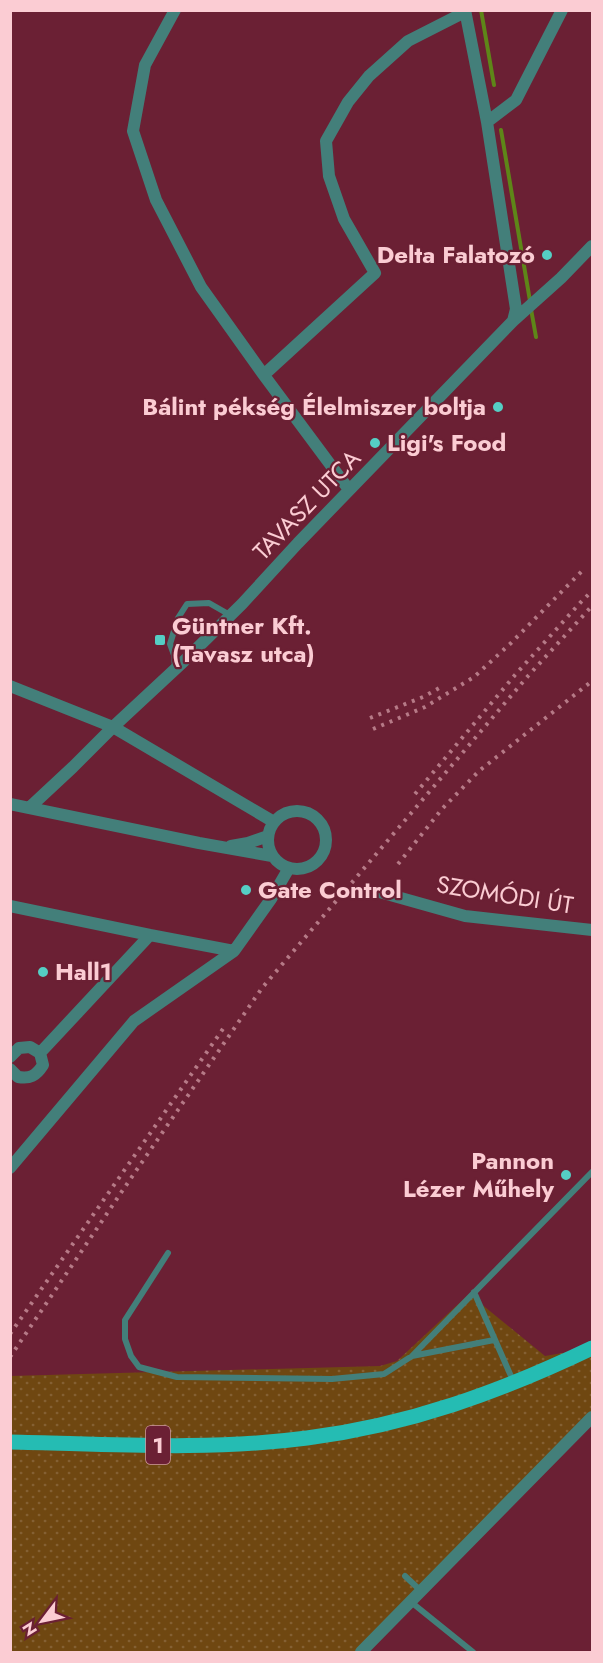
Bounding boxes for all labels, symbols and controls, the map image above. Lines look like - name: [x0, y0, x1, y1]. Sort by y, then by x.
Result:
- place label: Delta Falatozó: [377, 237, 535, 272]
- marker: Delta Falatozó: [540, 248, 554, 262]
- place label: Bálint pékség Élelmiszer boltja: [142, 389, 486, 424]
- marker: Bálint pékség Élelmiszer boltja: [491, 400, 505, 414]
- place label: Ligi's Food: [387, 425, 506, 460]
- marker: Ligi's Food: [368, 436, 382, 450]
- street label: TAVASZ UTCA: [245, 441, 369, 568]
- place label: Güntner Kft. (Tavasz utca): [172, 608, 315, 671]
- marker: Güntner Kft. (Tavasz utca): [153, 633, 167, 647]
- street label: SZOMÓDI ÚT: [434, 866, 576, 923]
- place label: Gate Control: [258, 872, 402, 907]
- marker: Gate Control: [239, 883, 253, 897]
- place label: Hall1: [55, 954, 112, 989]
- marker: Hall1: [36, 965, 50, 979]
- place label: Pannon Lézer Műhely: [403, 1143, 554, 1206]
- marker: Pannon Lézer Műhely: [559, 1168, 573, 1182]
- road number: 1: [146, 1426, 170, 1464]
- north arrow: [12, 1591, 72, 1651]
- text: N: [17, 1617, 43, 1640]

